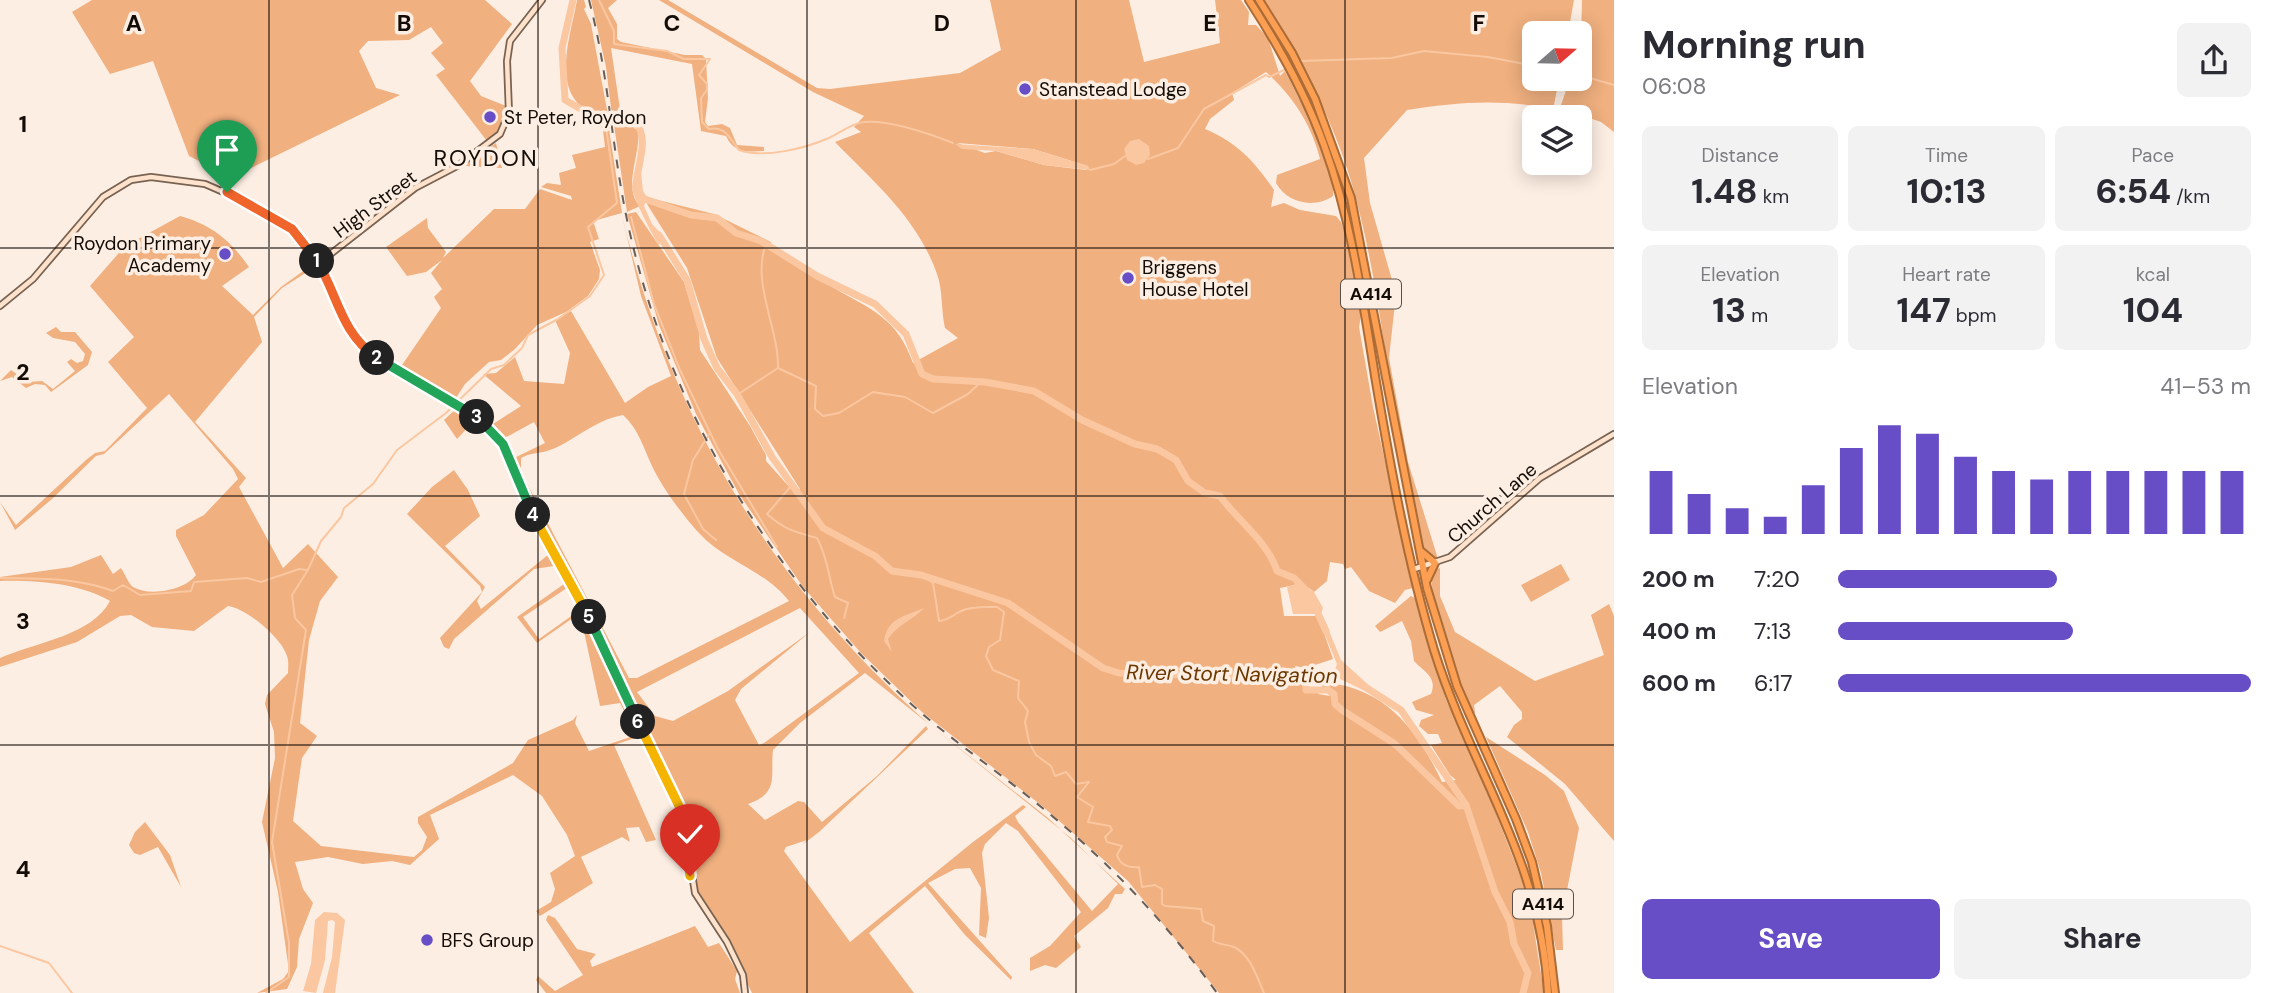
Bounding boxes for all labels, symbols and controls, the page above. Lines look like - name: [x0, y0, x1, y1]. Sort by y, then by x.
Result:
- text: A: [126, 8, 142, 38]
- text: B: [397, 8, 411, 38]
- text: C: [664, 8, 680, 38]
- text: D: [934, 8, 950, 38]
- text: E: [1203, 8, 1217, 38]
- text: F: [1473, 8, 1486, 38]
- text: Morning run: [1642, 20, 1866, 70]
- north arrow: [1522, 21, 1592, 91]
- map controls: [1522, 21, 1592, 175]
- button: share: [2177, 23, 2251, 97]
- text: 06:08: [1642, 71, 1707, 101]
- place label: Stanstead Lodge: [1039, 77, 1187, 102]
- marker: Stanstead Lodge: [1017, 81, 1033, 97]
- place label: St Peter, Roydon: [504, 105, 646, 130]
- button: layers: [1522, 105, 1592, 175]
- text: 1: [19, 109, 27, 139]
- marker: St Peter, Roydon: [482, 109, 498, 125]
- pin: [197, 120, 257, 192]
- icon: arrive: [208, 131, 246, 169]
- district label: ROYDON: [433, 143, 539, 173]
- text: Distance: [1702, 143, 1779, 168]
- text: Time: [1925, 143, 1968, 168]
- text: Pace: [2132, 143, 2174, 168]
- street label: High Street: [328, 165, 422, 243]
- text: 1.48: [1691, 168, 1758, 214]
- text: 10:13: [1906, 168, 1987, 214]
- text: 6:54: [2096, 168, 2171, 214]
- text: km: [1758, 184, 1789, 209]
- text: /km: [2171, 184, 2210, 209]
- place label: Roydon Primary Academy: [73, 231, 211, 278]
- pin: 1: [300, 244, 334, 278]
- marker: Roydon Primary Academy: [217, 246, 233, 262]
- text: 1: [313, 248, 320, 273]
- place label: Briggens House Hotel: [1142, 255, 1249, 302]
- text: Elevation: [1701, 262, 1780, 287]
- text: Heart rate: [1902, 262, 1991, 287]
- text: kcal: [2136, 262, 2170, 287]
- marker: Briggens House Hotel: [1120, 270, 1136, 286]
- road number: A414: [1341, 280, 1401, 308]
- text: 13: [1712, 287, 1746, 333]
- text: 147: [1896, 287, 1951, 333]
- text: 104: [2123, 287, 2183, 333]
- text: m: [1746, 303, 1768, 328]
- text: bpm: [1951, 303, 1997, 328]
- pin: 2: [360, 340, 394, 376]
- text: 2: [371, 345, 382, 370]
- text: 2: [16, 357, 30, 387]
- text: Elevation: [1642, 371, 1738, 401]
- text: 41–53 m: [2160, 371, 2251, 401]
- pin: 3: [460, 400, 494, 434]
- text: 3: [471, 404, 482, 429]
- street label: Church Lane: [1442, 457, 1542, 549]
- pin: 4: [516, 498, 550, 532]
- text: 4: [526, 502, 539, 527]
- text: 200 m: [1642, 564, 1715, 594]
- text: 7:20: [1754, 564, 1800, 594]
- pin: 5: [572, 600, 606, 634]
- text: 5: [583, 604, 594, 629]
- text: 3: [16, 606, 30, 636]
- text: 400 m: [1642, 616, 1716, 646]
- text: 7:13: [1754, 616, 1792, 646]
- water label: River Stort Navigation: [1126, 658, 1338, 690]
- text: 600 m: [1642, 668, 1716, 698]
- text: 6:17: [1754, 668, 1793, 698]
- pin: 6: [620, 704, 656, 740]
- text: 6: [631, 709, 644, 734]
- pin: [660, 804, 720, 876]
- icon: check: [671, 815, 709, 853]
- text: 4: [16, 854, 31, 884]
- road number: A414: [1513, 890, 1573, 918]
- button: Save: [1642, 899, 1940, 979]
- button: Share: [1954, 899, 2251, 979]
- place label: BFS Group: [441, 928, 534, 953]
- marker: BFS Group: [419, 932, 435, 948]

